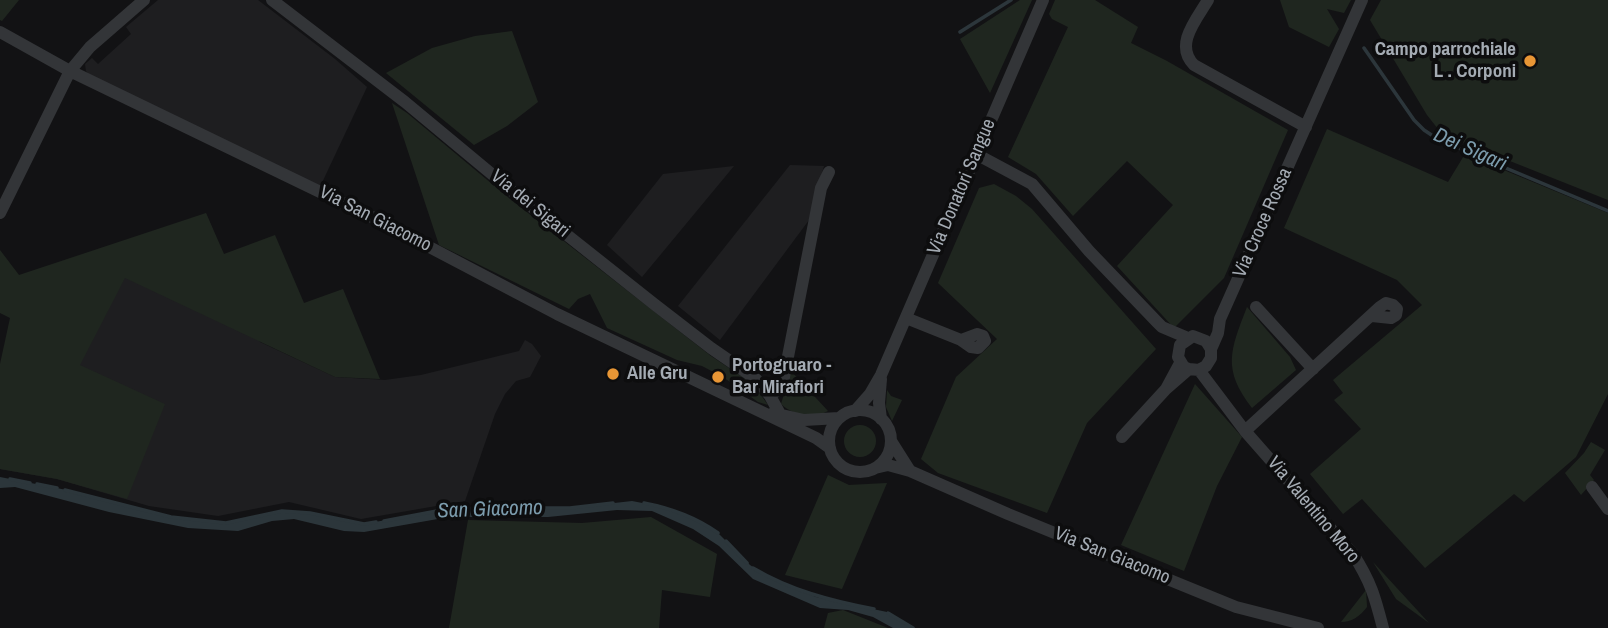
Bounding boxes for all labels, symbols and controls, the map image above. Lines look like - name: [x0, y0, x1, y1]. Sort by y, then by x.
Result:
- place label: Campo parrochiale L . Corponi: [1375, 39, 1516, 83]
- marker: Campo parrochiale L . Corponi: [1522, 53, 1538, 69]
- street label: Via Donatori Sangue: [923, 116, 1001, 258]
- water label: Dei Sigari: [1429, 123, 1511, 177]
- street label: Via dei Sigari: [486, 165, 574, 243]
- street label: Via Croce Rossa: [1229, 165, 1297, 281]
- street label: Via San Giacomo: [315, 181, 435, 257]
- place label: Portogruaro - Bar Mirafiori: [732, 355, 832, 399]
- place label: Alle Gru: [627, 363, 688, 385]
- marker: Alle Gru: [605, 366, 621, 382]
- marker: Portogruaro - Bar Mirafiori: [710, 369, 726, 385]
- street label: Via Valentino Moro: [1262, 452, 1364, 568]
- water label: San Giacomo: [437, 496, 543, 524]
- street label: Via San Giacomo: [1051, 522, 1173, 590]

